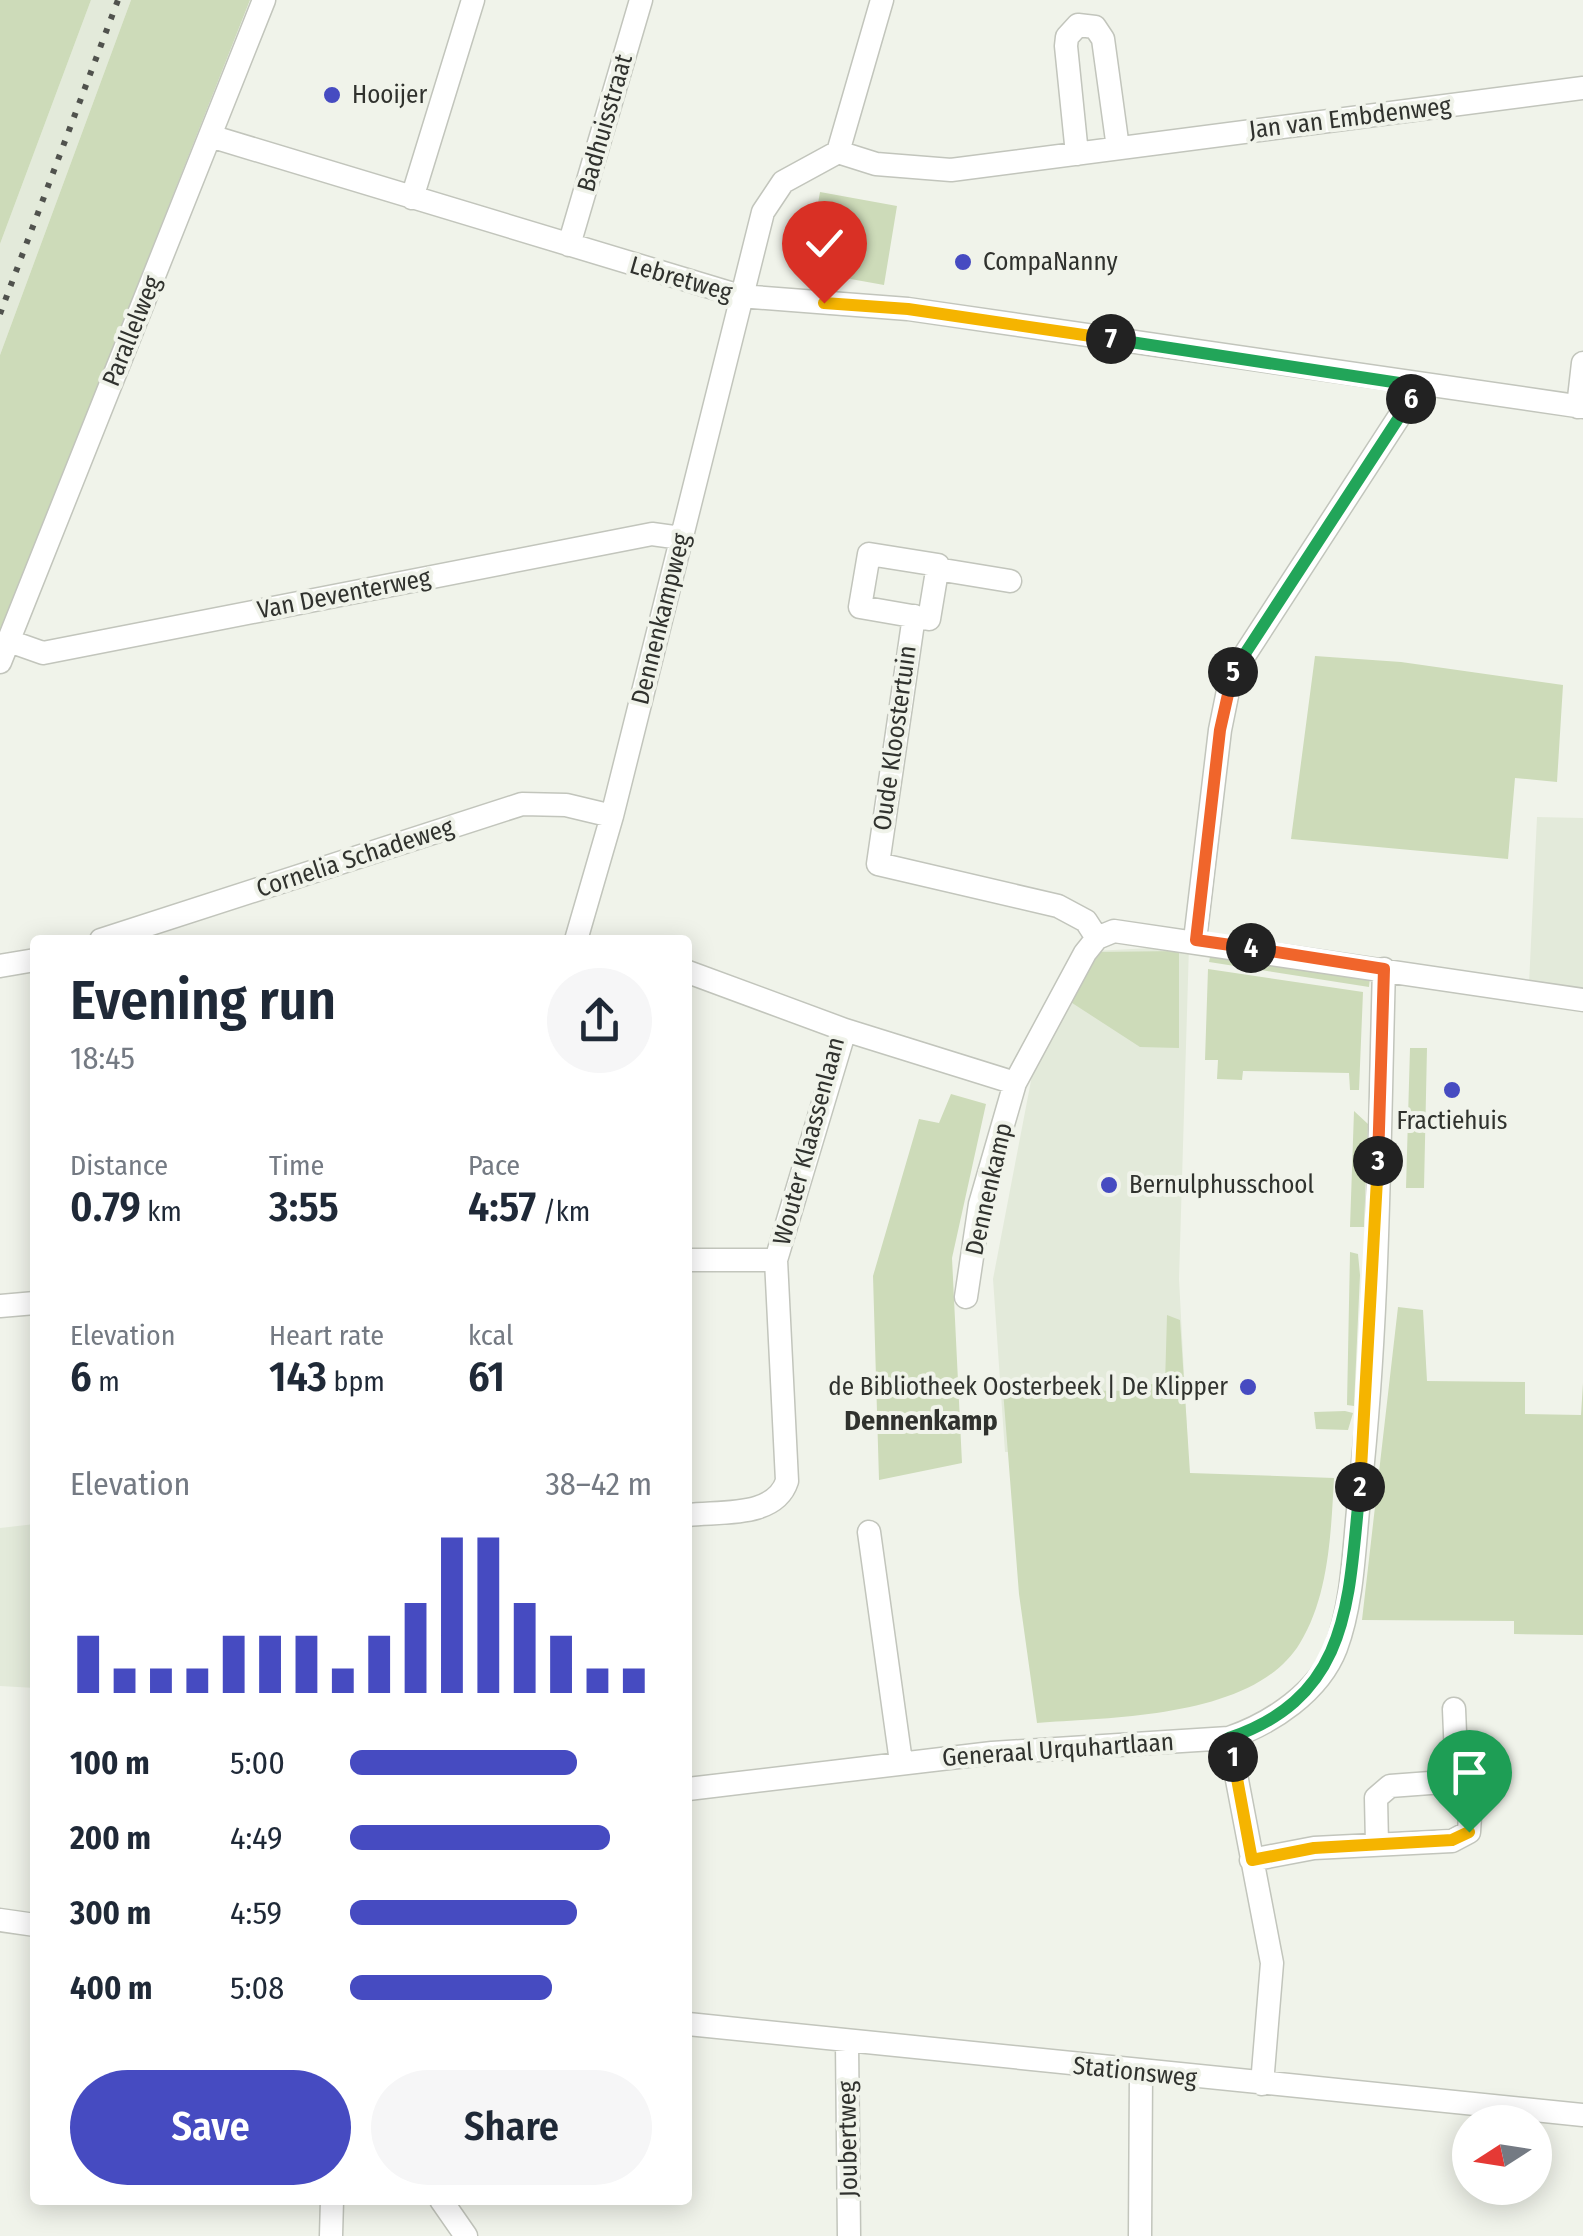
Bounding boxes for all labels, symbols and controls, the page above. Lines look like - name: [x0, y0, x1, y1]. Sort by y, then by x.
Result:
- street label: Badhuisstraat: [571, 50, 639, 195]
- place label: Hooijer: [352, 80, 427, 110]
- marker: Hooijer: [321, 84, 343, 106]
- street label: Jan van Embdenweg: [1247, 91, 1453, 145]
- pin: [782, 201, 867, 304]
- icon: check: [797, 216, 852, 271]
- place label: CompaNanny: [983, 247, 1118, 277]
- street label: Lebretweg: [626, 250, 736, 308]
- marker: CompaNanny: [952, 251, 974, 273]
- street label: Parallelweg: [96, 271, 168, 391]
- pin: 7: [1086, 314, 1136, 364]
- text: 7: [1105, 322, 1117, 355]
- pin: 6: [1386, 374, 1436, 424]
- text: 6: [1404, 382, 1418, 415]
- street label: Dennenkampweg: [625, 530, 697, 708]
- street label: Van Deventerweg: [255, 562, 433, 625]
- street label: Oude Kloostertuin: [867, 643, 923, 833]
- pin: 5: [1208, 647, 1258, 697]
- text: 5: [1226, 655, 1240, 688]
- street label: Cornelia Schadeweg: [253, 812, 458, 904]
- pin: 4: [1226, 923, 1276, 973]
- text: 4: [1244, 931, 1258, 964]
- text: Evening run: [70, 968, 336, 1034]
- button: share: [547, 968, 652, 1073]
- street label: Wouter Klaassenlaan: [767, 1034, 851, 1248]
- text: 18:45: [70, 1039, 135, 1077]
- marker: Fractiehuis: [1441, 1079, 1463, 1101]
- place label: Fractiehuis: [1396, 1106, 1508, 1136]
- street label: Dennenkamp: [959, 1120, 1019, 1258]
- pin: 3: [1353, 1136, 1403, 1186]
- text: 3: [1371, 1144, 1385, 1177]
- text: Distance: [70, 1149, 168, 1182]
- text: Time: [269, 1149, 324, 1182]
- text: Pace: [468, 1149, 520, 1182]
- place label: Bernulphusschool: [1129, 1170, 1314, 1200]
- marker: Bernulphusschool: [1098, 1174, 1120, 1196]
- text: 0.79: [70, 1182, 141, 1232]
- text: 3:55: [269, 1182, 339, 1232]
- text: 4:57: [468, 1182, 536, 1232]
- text: km: [141, 1195, 182, 1228]
- text: /km: [536, 1195, 590, 1228]
- text: Elevation: [70, 1319, 175, 1352]
- text: Heart rate: [269, 1319, 384, 1352]
- text: kcal: [468, 1319, 513, 1352]
- text: 6: [70, 1352, 92, 1402]
- text: 143: [269, 1352, 327, 1402]
- text: 61: [468, 1352, 505, 1402]
- text: m: [92, 1365, 120, 1398]
- text: bpm: [327, 1365, 385, 1398]
- place label: de Bibliotheek Oosterbeek | De Klipper: [828, 1372, 1228, 1402]
- marker: de Bibliotheek Oosterbeek | De Klipper: [1237, 1376, 1259, 1398]
- district label: Dennenkamp: [844, 1404, 998, 1437]
- pin: 2: [1335, 1462, 1385, 1512]
- text: Elevation: [70, 1465, 190, 1503]
- text: 38–42 m: [545, 1465, 652, 1503]
- text: 2: [1354, 1470, 1366, 1503]
- street label: Generaal Urquhartlaan: [941, 1727, 1175, 1773]
- pin: [1427, 1730, 1512, 1833]
- pin: 1: [1208, 1732, 1258, 1782]
- text: 1: [1227, 1740, 1239, 1773]
- text: 100 m: [70, 1744, 150, 1782]
- text: 5:00: [230, 1744, 285, 1782]
- icon: arrive: [1442, 1745, 1497, 1800]
- text: 200 m: [70, 1819, 151, 1857]
- text: 4:49: [230, 1819, 283, 1857]
- text: 300 m: [70, 1894, 151, 1932]
- text: 4:59: [230, 1894, 282, 1932]
- text: 400 m: [70, 1969, 152, 2007]
- text: 5:08: [230, 1969, 284, 2007]
- street label: Stationsweg: [1072, 2051, 1199, 2093]
- button: Save: [70, 2070, 351, 2185]
- button: Share: [371, 2070, 652, 2185]
- street label: Joubertweg: [832, 2080, 864, 2197]
- north arrow: [1452, 2105, 1552, 2205]
- map controls: [1452, 2105, 1552, 2205]

